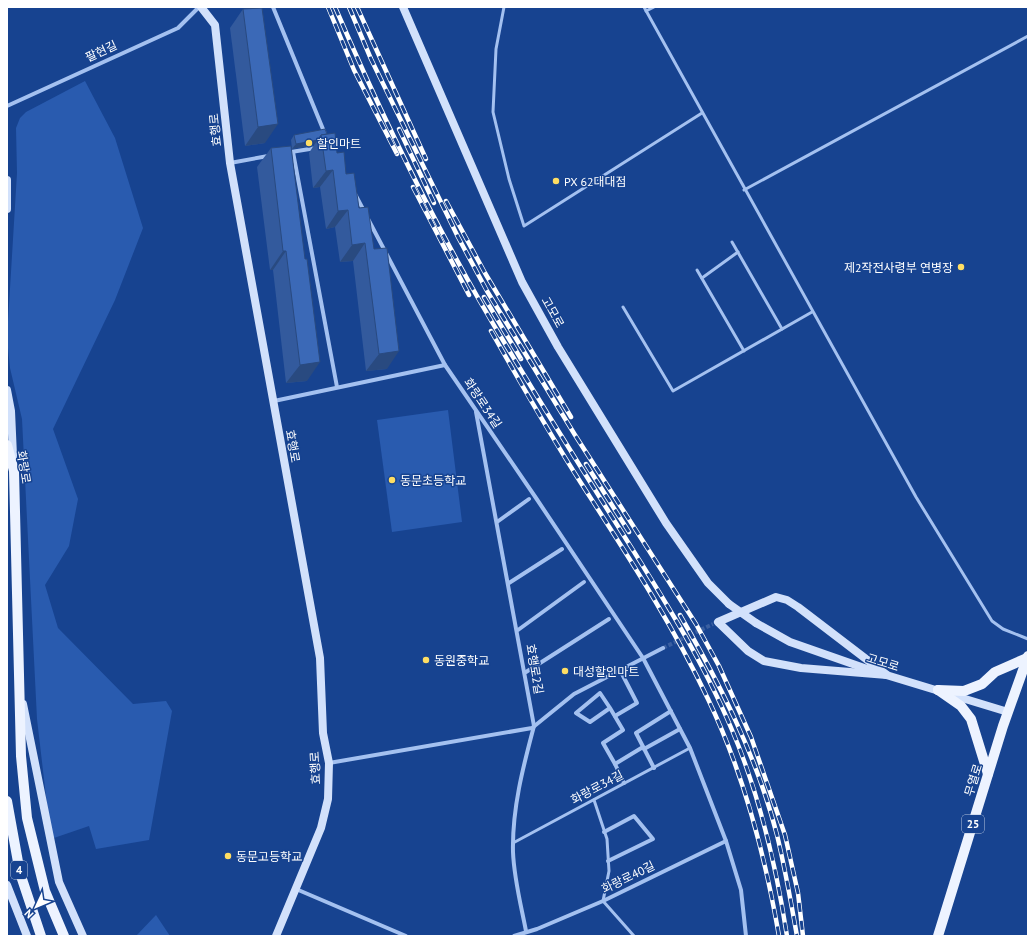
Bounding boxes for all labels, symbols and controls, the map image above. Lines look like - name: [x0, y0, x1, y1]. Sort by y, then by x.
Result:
- street label: 팔현길: [83, 37, 119, 65]
- street label: 효행로: [206, 113, 224, 147]
- place label: 할인마트: [317, 136, 361, 151]
- marker: 할인마트: [304, 138, 314, 148]
- place label: PX 62대대점: [564, 174, 627, 189]
- marker: PX 62대대점: [551, 176, 561, 186]
- place label: 제2작전사령부 연병장: [844, 260, 953, 275]
- marker: 제2작전사령부 연병장: [956, 262, 966, 272]
- street label: 고모로: [538, 294, 568, 330]
- street label: 화랑로34길: [461, 375, 505, 431]
- street label: 효행로: [283, 428, 303, 464]
- street label: 화랑로: [14, 449, 34, 485]
- place label: 동문초등학교: [400, 473, 466, 488]
- marker: 동문초등학교: [387, 475, 397, 485]
- street label: 효행로2길: [523, 643, 547, 695]
- street label: 고모로: [865, 650, 901, 674]
- place label: 동원중학교: [434, 653, 489, 668]
- marker: 동원중학교: [421, 655, 431, 665]
- place label: 대성할인마트: [573, 664, 639, 679]
- marker: 대성할인마트: [560, 666, 570, 676]
- street label: 효행로: [307, 751, 323, 785]
- street label: 무열로: [961, 762, 985, 798]
- street label: 화랑로34길: [568, 767, 626, 807]
- road number: 25: [962, 815, 984, 833]
- place label: 동문고등학교: [236, 849, 302, 864]
- marker: 동문고등학교: [223, 851, 233, 861]
- street label: 화랑로40길: [599, 858, 657, 896]
- road number: 4: [11, 861, 27, 879]
- north arrow: [16, 887, 56, 927]
- text: N: [21, 906, 36, 921]

